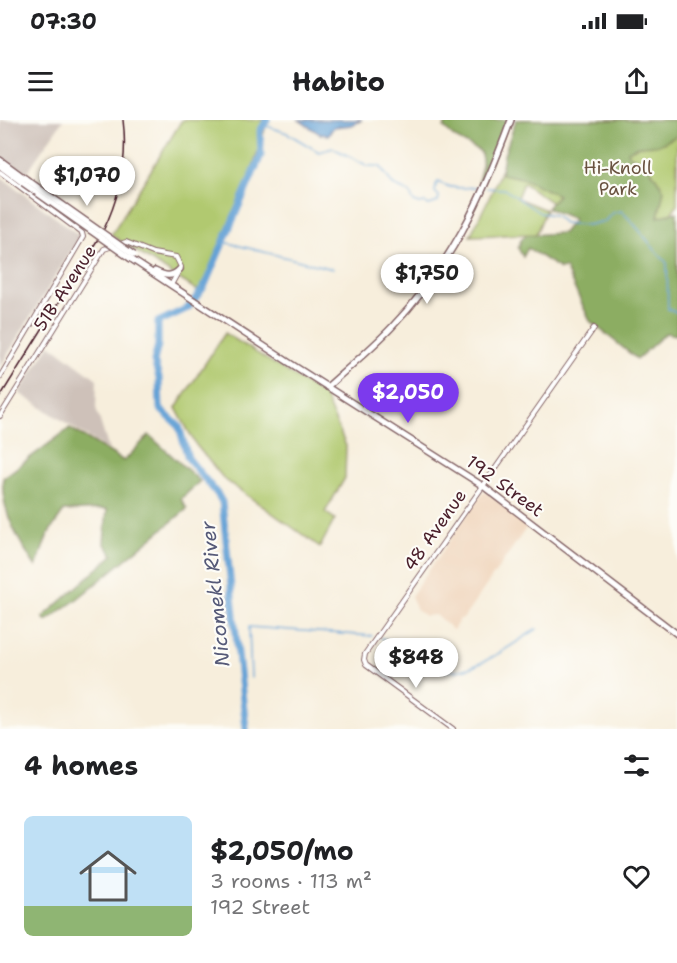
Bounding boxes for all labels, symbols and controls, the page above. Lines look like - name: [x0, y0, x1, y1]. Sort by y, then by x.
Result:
- text: 07:30: [30, 7, 97, 36]
- text: Habito: [292, 63, 385, 100]
- icon: menu: [24, 65, 57, 98]
- icon: share: [620, 65, 653, 98]
- pin: $1,070: [38, 156, 136, 207]
- park label: Hi-Knoll Park: [584, 156, 653, 201]
- text: $1,070: [53, 162, 121, 188]
- street label: 51B Avenue: [28, 240, 102, 336]
- pin: $1,750: [378, 254, 476, 305]
- text: $1,750: [395, 260, 459, 286]
- pin: $2,050: [359, 373, 457, 424]
- text: $2,050: [372, 379, 444, 405]
- street label: 192 Street: [461, 450, 549, 522]
- street label: 48 Avenue: [398, 484, 472, 576]
- water label: Nicomekl River: [194, 519, 236, 668]
- pin: $848: [380, 638, 452, 689]
- text: $848: [388, 644, 444, 670]
- text: 4 homes: [24, 748, 138, 783]
- icon: filters: [620, 749, 653, 782]
- text: $2,050/mo: [210, 833, 354, 868]
- icon: home: [72, 840, 144, 912]
- icon: heart: [620, 860, 653, 893]
- text: 3 rooms · 113 m²: [210, 868, 372, 894]
- text: 192 Street: [210, 894, 310, 920]

